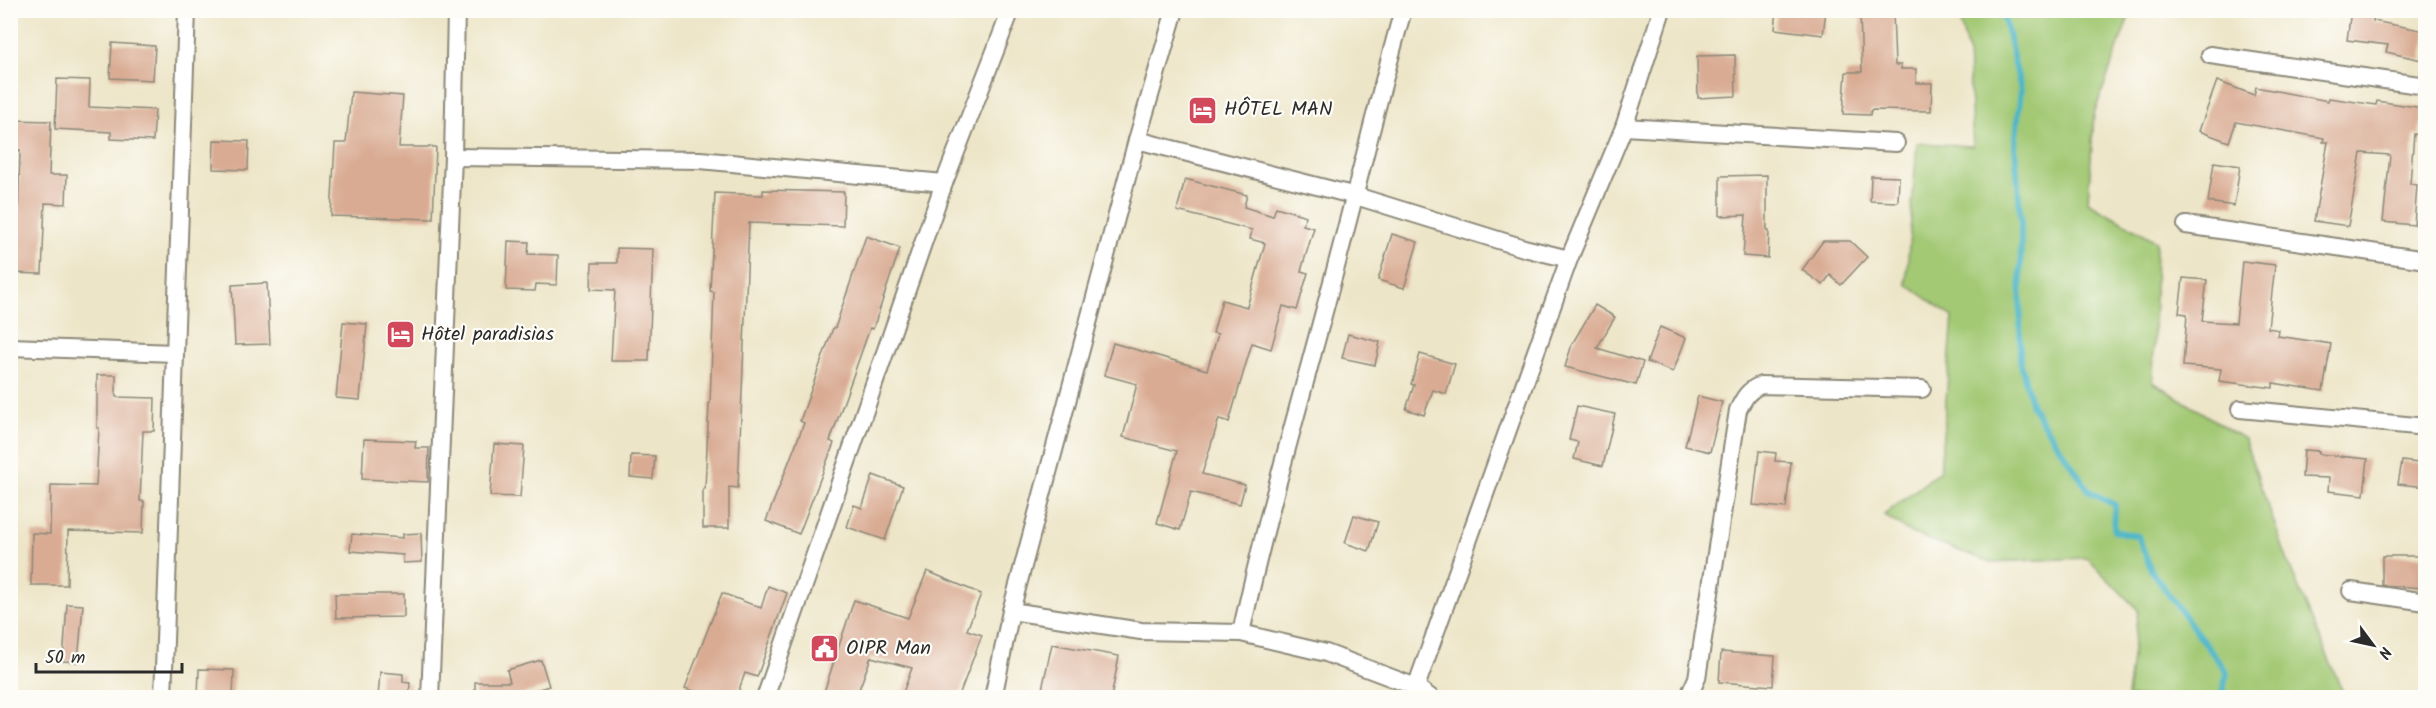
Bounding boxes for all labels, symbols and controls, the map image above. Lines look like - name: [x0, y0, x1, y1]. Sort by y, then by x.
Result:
- hotel icon: HÔTEL MAN: [1187, 94, 1219, 126]
- place label: HÔTEL MAN: [1224, 94, 1332, 126]
- hotel icon: Hôtel paradisias: [384, 319, 416, 351]
- place label: Hôtel paradisias: [421, 319, 554, 351]
- north arrow: [2343, 615, 2403, 675]
- public building icon: OIPR Man: [809, 633, 841, 665]
- place label: OIPR Man: [846, 633, 931, 665]
- scale bar: [36, 636, 182, 674]
- text: N: [2371, 641, 2398, 663]
- text: 50 m: [45, 644, 85, 673]

